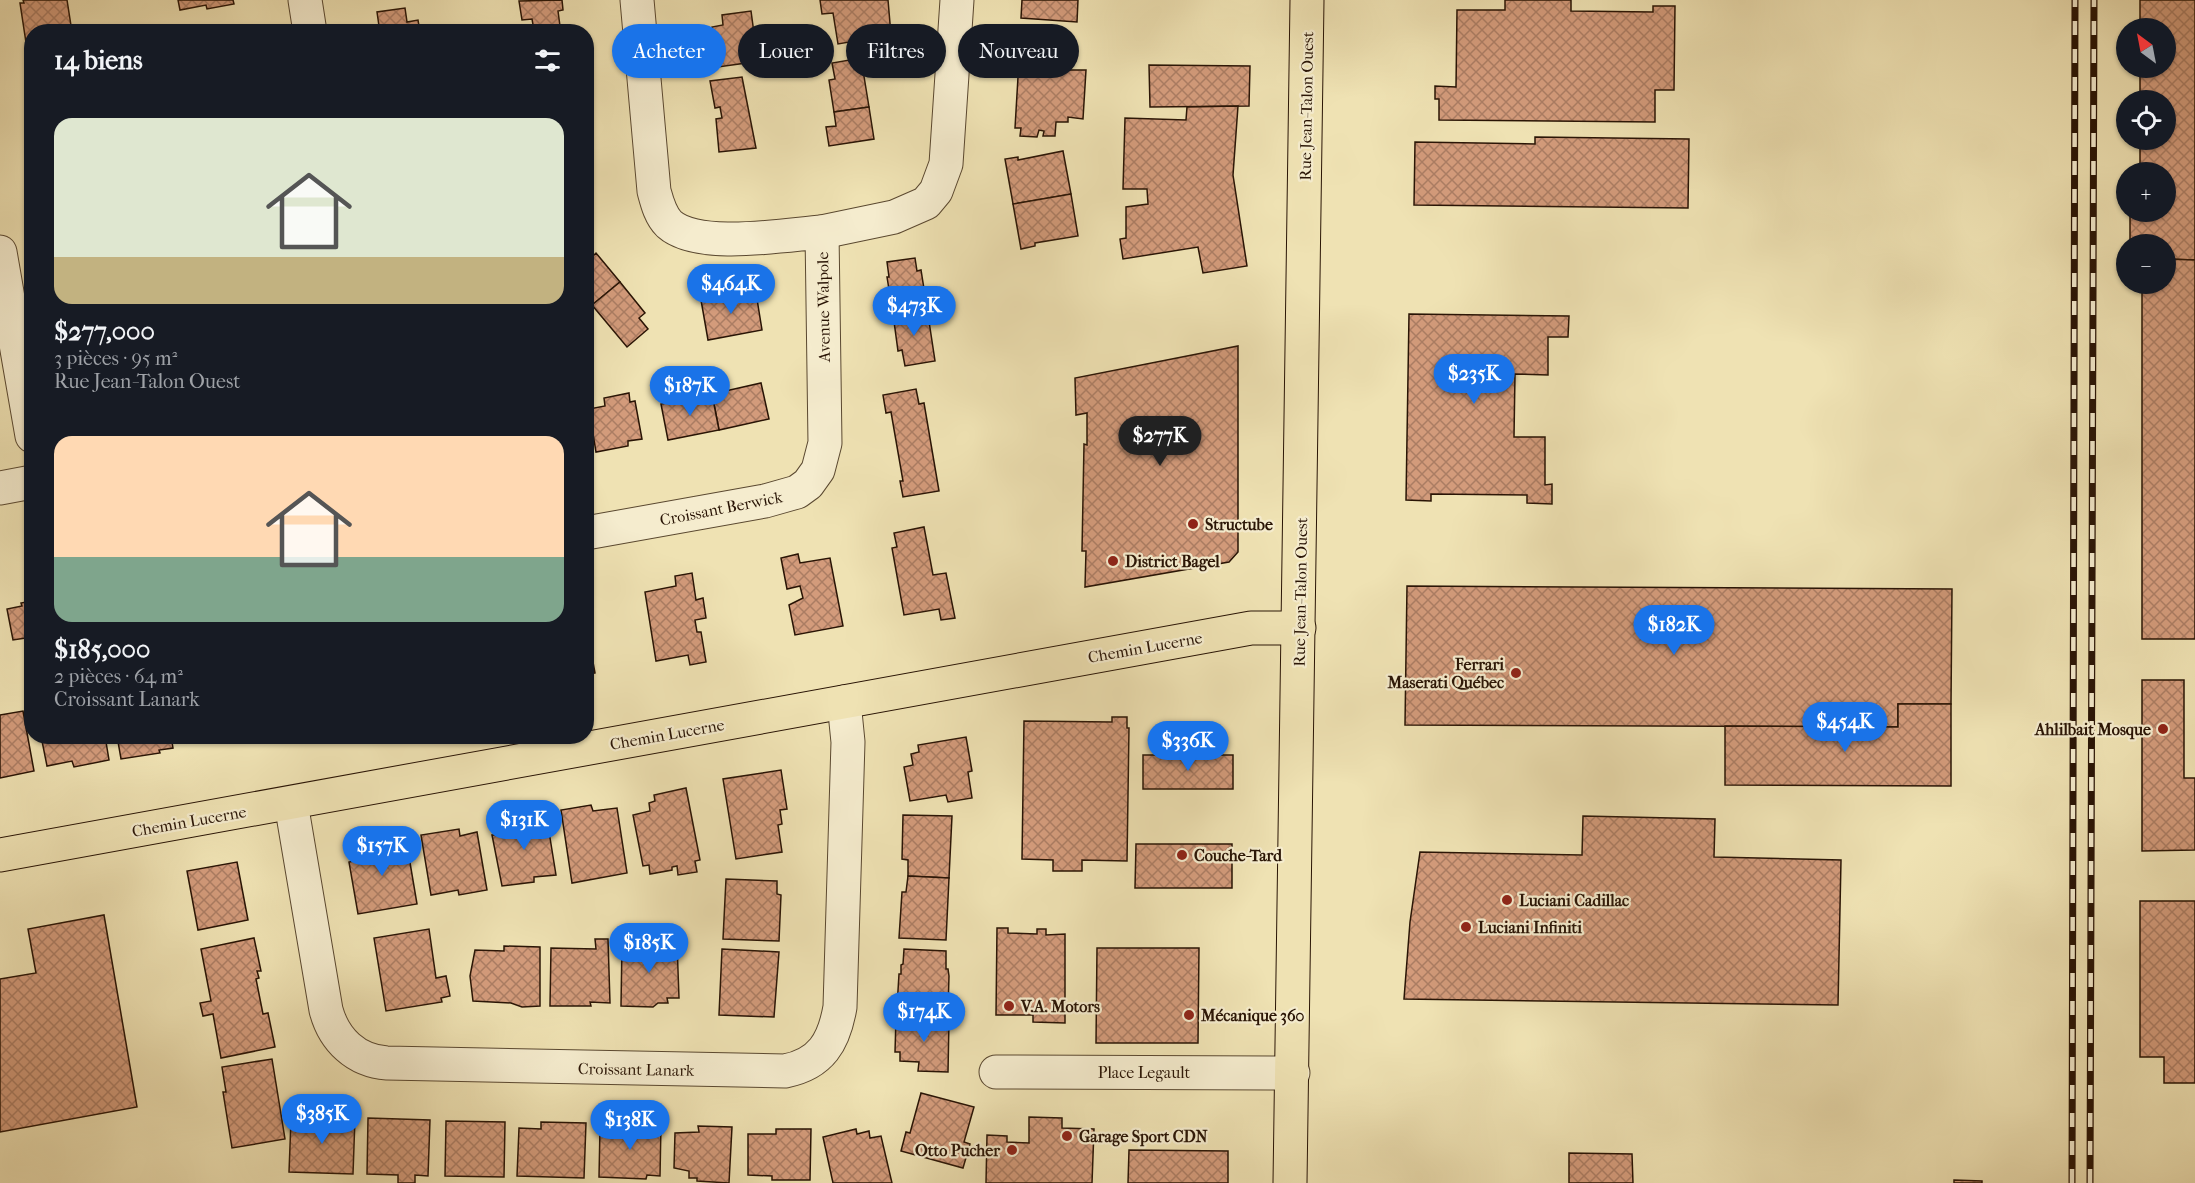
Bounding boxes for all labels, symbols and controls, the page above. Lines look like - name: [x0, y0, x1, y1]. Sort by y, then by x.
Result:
- north arrow: [2116, 18, 2176, 78]
- map controls: [2116, 18, 2176, 294]
- chip: Acheter: [612, 24, 726, 78]
- chip: Louer: [738, 24, 834, 78]
- chip: Filtres: [846, 24, 946, 78]
- chip: Nouveau: [958, 24, 1079, 78]
- street label: Rue Jean-Talon Ouest: [1296, 31, 1317, 181]
- icon: filters: [531, 44, 564, 77]
- text: 14 biens: [54, 45, 143, 76]
- button: locate: [2116, 90, 2176, 150]
- icon: home: [255, 157, 363, 265]
- button: +: [2116, 162, 2176, 222]
- button: −: [2116, 234, 2176, 294]
- street label: Avenue Walpole: [813, 252, 834, 363]
- pin: $464K: [689, 264, 773, 315]
- text: $464K: [701, 272, 761, 295]
- pin: $473K: [872, 286, 956, 337]
- text: $473K: [887, 294, 941, 317]
- text: $277,000: [54, 316, 155, 347]
- text: 3 pièces · 95 m²: [54, 347, 177, 370]
- pin: $235K: [1432, 354, 1516, 405]
- text: $235K: [1448, 362, 1500, 385]
- pin: $187K: [648, 366, 732, 417]
- text: Rue Jean-Talon Ouest: [54, 370, 240, 393]
- text: $187K: [664, 374, 716, 397]
- pin: $277K: [1118, 416, 1202, 467]
- text: $277K: [1132, 424, 1188, 447]
- icon: home: [255, 475, 363, 583]
- street label: Croissant Berwick: [658, 487, 785, 530]
- place label: Structube: [1205, 515, 1273, 534]
- marker: Structube: [1186, 517, 1200, 531]
- street label: Rue Jean-Talon Ouest: [1290, 517, 1311, 667]
- place label: District Bagel: [1125, 552, 1220, 572]
- marker: District Bagel: [1106, 554, 1120, 568]
- pin: $182K: [1632, 605, 1716, 656]
- text: $182K: [1647, 613, 1701, 636]
- street label: Chemin Lucerne: [1086, 628, 1204, 667]
- text: $185,000: [54, 634, 150, 665]
- place label: Ferrari Maserati Québec: [1386, 655, 1504, 692]
- text: 2 pièces · 64 m²: [54, 665, 183, 688]
- marker: Ferrari Maserati Québec: [1509, 666, 1523, 680]
- text: Croissant Lanark: [54, 688, 199, 711]
- pin: $454K: [1803, 702, 1887, 753]
- text: $454K: [1816, 710, 1874, 733]
- street label: Chemin Lucerne: [608, 715, 726, 754]
- place label: Ahlilbait Mosque: [2034, 720, 2151, 740]
- pin: $336K: [1146, 721, 1230, 772]
- marker: Ahlilbait Mosque: [2156, 722, 2170, 736]
- text: $336K: [1162, 729, 1214, 752]
- pin: $131K: [482, 800, 566, 851]
- street label: Chemin Lucerne: [130, 802, 248, 841]
- text: $131K: [500, 808, 548, 831]
- pin: $157K: [340, 826, 424, 877]
- text: $157K: [357, 834, 407, 857]
- place label: Couche-Tard: [1194, 846, 1283, 865]
- marker: Couche-Tard: [1175, 848, 1189, 862]
- place label: Luciani Cadillac: [1519, 891, 1629, 910]
- marker: Luciani Cadillac: [1500, 893, 1514, 907]
- place label: Luciani Infiniti: [1478, 918, 1582, 937]
- marker: Luciani Infiniti: [1459, 920, 1473, 934]
- pin: $185K: [607, 923, 691, 974]
- text: $185K: [623, 931, 675, 954]
- pin: $174K: [882, 992, 966, 1043]
- place label: V.A. Motors: [1020, 997, 1100, 1016]
- marker: V.A. Motors: [1002, 999, 1016, 1013]
- text: $174K: [897, 1000, 951, 1023]
- place label: Mécanique 360: [1200, 1006, 1305, 1026]
- marker: Mécanique 360: [1182, 1008, 1196, 1022]
- street label: Croissant Lanark: [578, 1059, 695, 1080]
- street label: Place Legault: [1098, 1063, 1191, 1082]
- pin: $385K: [280, 1094, 364, 1145]
- pin: $138K: [588, 1100, 672, 1151]
- text: $385K: [296, 1102, 348, 1125]
- text: $138K: [605, 1108, 655, 1131]
- place label: Garage Sport CDN: [1079, 1127, 1209, 1147]
- marker: Garage Sport CDN: [1060, 1129, 1074, 1143]
- place label: Otto Pucher: [915, 1141, 1001, 1160]
- marker: Otto Pucher: [1005, 1143, 1019, 1157]

